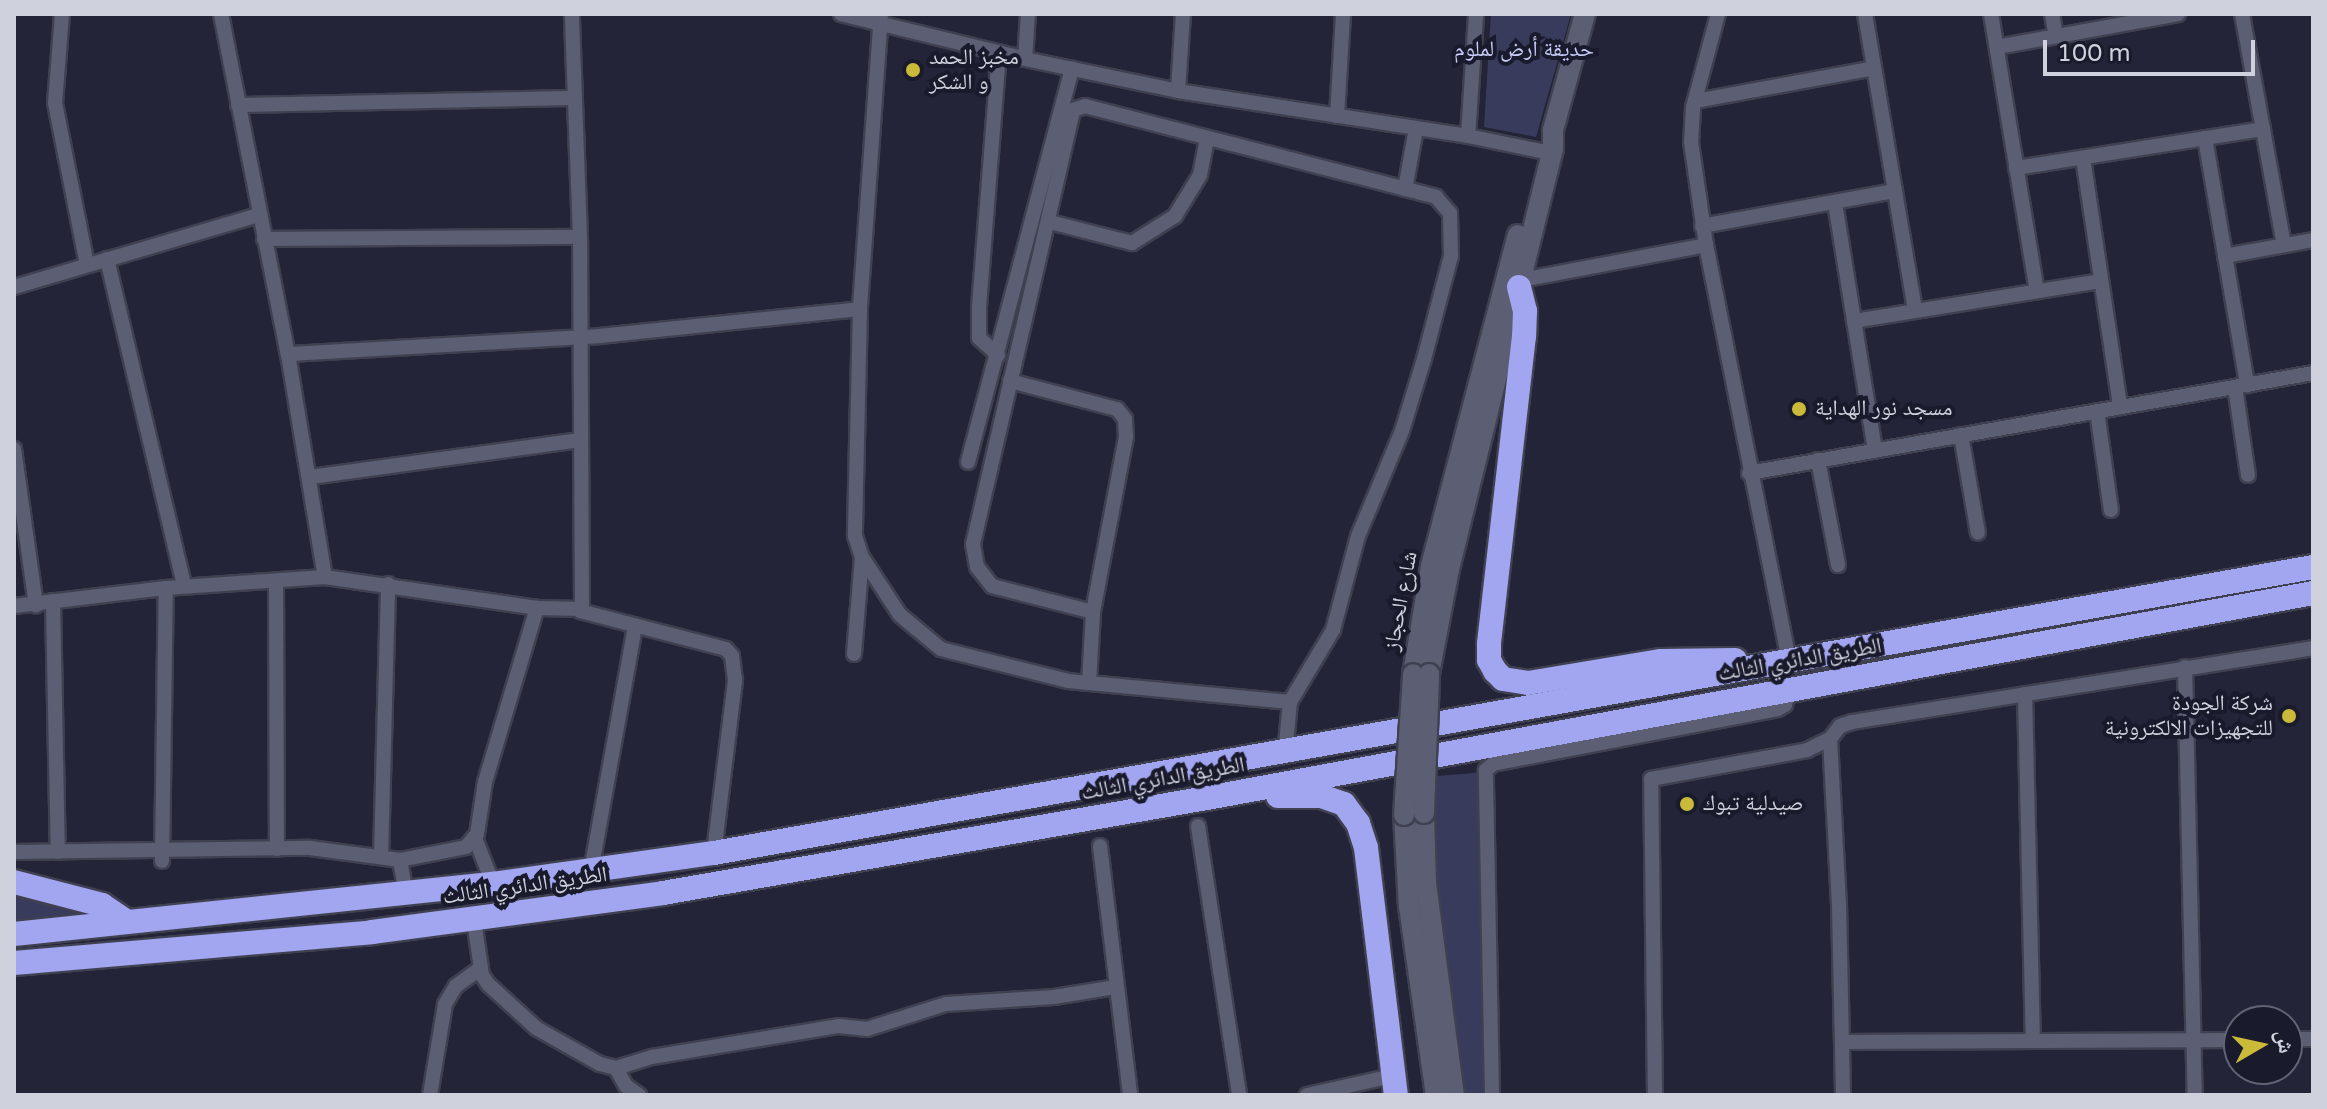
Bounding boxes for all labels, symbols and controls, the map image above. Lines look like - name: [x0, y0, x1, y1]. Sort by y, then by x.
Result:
- scale bar: [2047, 24, 2259, 74]
- park label: حديقة أرض لملوم: [1454, 37, 1594, 63]
- text: 100 m: [2057, 39, 2131, 68]
- place label: مخبز الحمد و الشكر: [929, 44, 1019, 96]
- marker: مخبز الحمد و الشكر: [904, 61, 922, 79]
- place label: مسجد نور الهداية: [1815, 396, 1952, 422]
- marker: مسجد نور الهداية: [1790, 400, 1808, 418]
- street label: شارع الحجاز: [1378, 549, 1424, 653]
- street label: الطريق الدائري الثالث: [1716, 633, 1884, 687]
- place label: شركة الجودة للتجهيزات الالكترونية: [2105, 690, 2273, 742]
- marker: شركة الجودة للتجهيزات الالكترونية: [2280, 707, 2298, 725]
- street label: الطريق الدائري الثالث: [1079, 752, 1247, 806]
- place label: صيدلية تبوك: [1703, 791, 1803, 817]
- marker: صيدلية تبوك: [1678, 795, 1696, 813]
- street label: الطريق الدائري الثالث: [441, 861, 609, 911]
- north arrow: [2223, 1005, 2303, 1085]
- text: ش: [2270, 1028, 2299, 1055]

